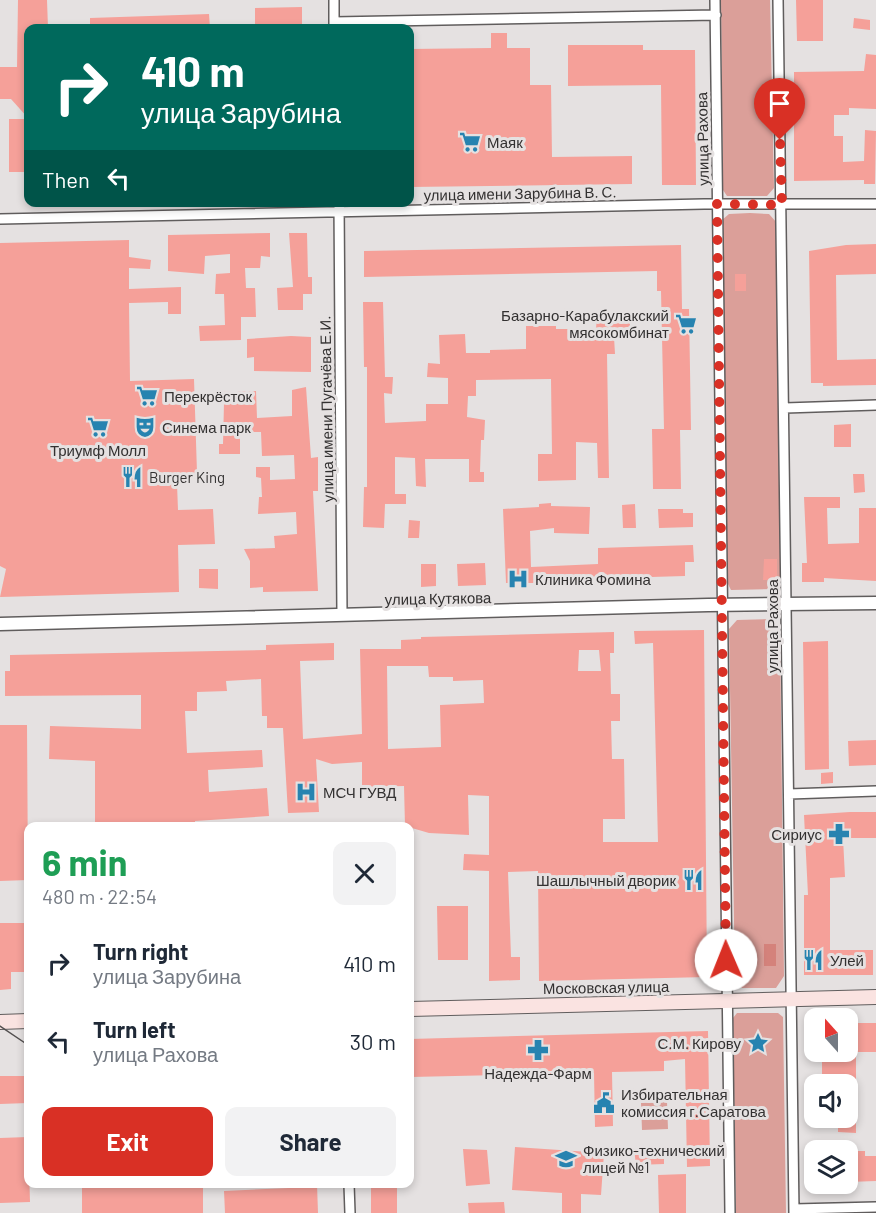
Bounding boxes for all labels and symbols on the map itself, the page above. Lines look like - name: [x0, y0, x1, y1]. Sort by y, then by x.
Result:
- pin: [754, 78, 805, 140]
- street label: улица Рахова: [692, 91, 712, 186]
- supermarket icon: Маяк: [458, 130, 482, 154]
- place label: Маяк: [487, 133, 523, 151]
- street label: улица имени Зарубина В. С.: [423, 182, 617, 204]
- place label: Базарно-Карабулакский мясокомбинат: [501, 306, 669, 341]
- supermarket icon: Базарно-Карабулакский мясокомбинат: [674, 312, 698, 336]
- street label: улица имени Пугачёва Е.И.: [315, 315, 337, 503]
- supermarket icon: Перекрёсток: [135, 384, 159, 408]
- place label: Перекрёсток: [164, 387, 253, 405]
- supermarket icon: Триумф Молл: [86, 415, 110, 439]
- theatre icon: Синема парк: [133, 415, 157, 439]
- place label: Синема парк: [162, 418, 251, 436]
- place label: Триумф Молл: [50, 441, 146, 459]
- restaurant icon: Burger King: [120, 465, 144, 489]
- place label: Burger King: [149, 468, 225, 486]
- hospital icon: Клиника Фомина: [506, 567, 530, 591]
- place label: Клиника Фомина: [535, 570, 651, 588]
- street label: улица Рахова: [763, 578, 781, 673]
- street label: улица Кутякова: [385, 588, 492, 608]
- hospital icon: МСЧ ГУВД: [294, 780, 318, 804]
- place label: МСЧ ГУВД: [323, 783, 396, 801]
- pharmacy icon: Сириус: [827, 822, 851, 846]
- place label: Сириус: [771, 825, 822, 843]
- restaurant icon: Шашлычный дворик: [681, 868, 705, 892]
- place label: Шашлычный дворик: [536, 871, 676, 889]
- position arrow: [694, 928, 758, 992]
- restaurant icon: Улей: [801, 948, 825, 972]
- place label: Улей: [830, 951, 864, 969]
- street label: Московская улица: [543, 977, 670, 997]
- north arrow: [804, 1008, 858, 1062]
- place icon: С.М. Кирову: [746, 1031, 770, 1055]
- place label: С.М. Кирову: [657, 1034, 741, 1052]
- pharmacy icon: Надежда-Фарм: [526, 1038, 550, 1062]
- place label: Надежда-Фарм: [484, 1064, 592, 1082]
- place label: Избирательная комиссия г.Саратова: [621, 1085, 766, 1120]
- public building icon: Избирательная комиссия г.Саратова: [592, 1091, 616, 1115]
- place label: Физико-технический лицей №1: [583, 1141, 725, 1176]
- school or university icon: Физико-технический лицей №1: [554, 1147, 578, 1171]

